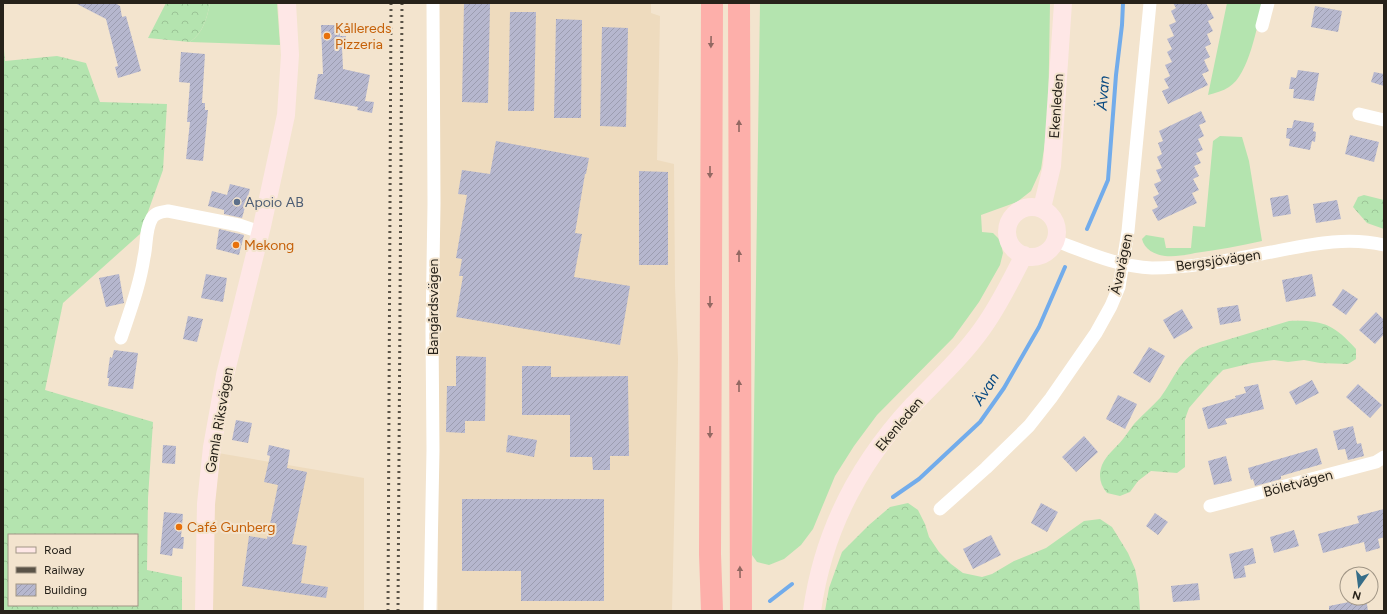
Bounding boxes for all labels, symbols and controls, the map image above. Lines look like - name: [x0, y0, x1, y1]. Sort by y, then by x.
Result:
- place label: Kållereds Pizzeria: [335, 20, 391, 53]
- marker: Kållereds Pizzeria: [322, 31, 332, 41]
- one-way arrow: [708, 36, 714, 49]
- street label: Ekenleden: [1046, 73, 1067, 139]
- water label: Ävan: [1092, 75, 1113, 112]
- one-way arrow: [736, 119, 742, 132]
- one-way arrow: [707, 166, 713, 179]
- place label: Apoio AB: [245, 194, 304, 211]
- marker: Apoio AB: [232, 197, 242, 207]
- street label: Ävavägen: [1107, 232, 1136, 296]
- place label: Mekong: [244, 237, 294, 254]
- marker: Mekong: [231, 240, 241, 250]
- street label: Bergsjövägen: [1175, 246, 1262, 275]
- one-way arrow: [736, 249, 742, 262]
- street label: Bangårdsvägen: [425, 259, 442, 355]
- one-way arrow: [707, 296, 713, 309]
- street label: Gamla Riksvägen: [202, 366, 237, 474]
- water label: Ävan: [969, 369, 1003, 409]
- one-way arrow: [736, 380, 743, 392]
- street label: Ekenleden: [872, 394, 927, 455]
- one-way arrow: [707, 426, 713, 439]
- street label: Böletvägen: [1262, 466, 1335, 501]
- place label: Café Gunberg: [187, 519, 276, 536]
- marker: Café Gunberg: [174, 522, 184, 532]
- legend: [8, 534, 138, 606]
- text: Road: [44, 543, 72, 557]
- text: Railway: [44, 563, 85, 577]
- one-way arrow: [737, 565, 743, 578]
- north arrow: [1339, 566, 1379, 606]
- text: Building: [44, 583, 87, 597]
- text: N: [1351, 588, 1362, 603]

